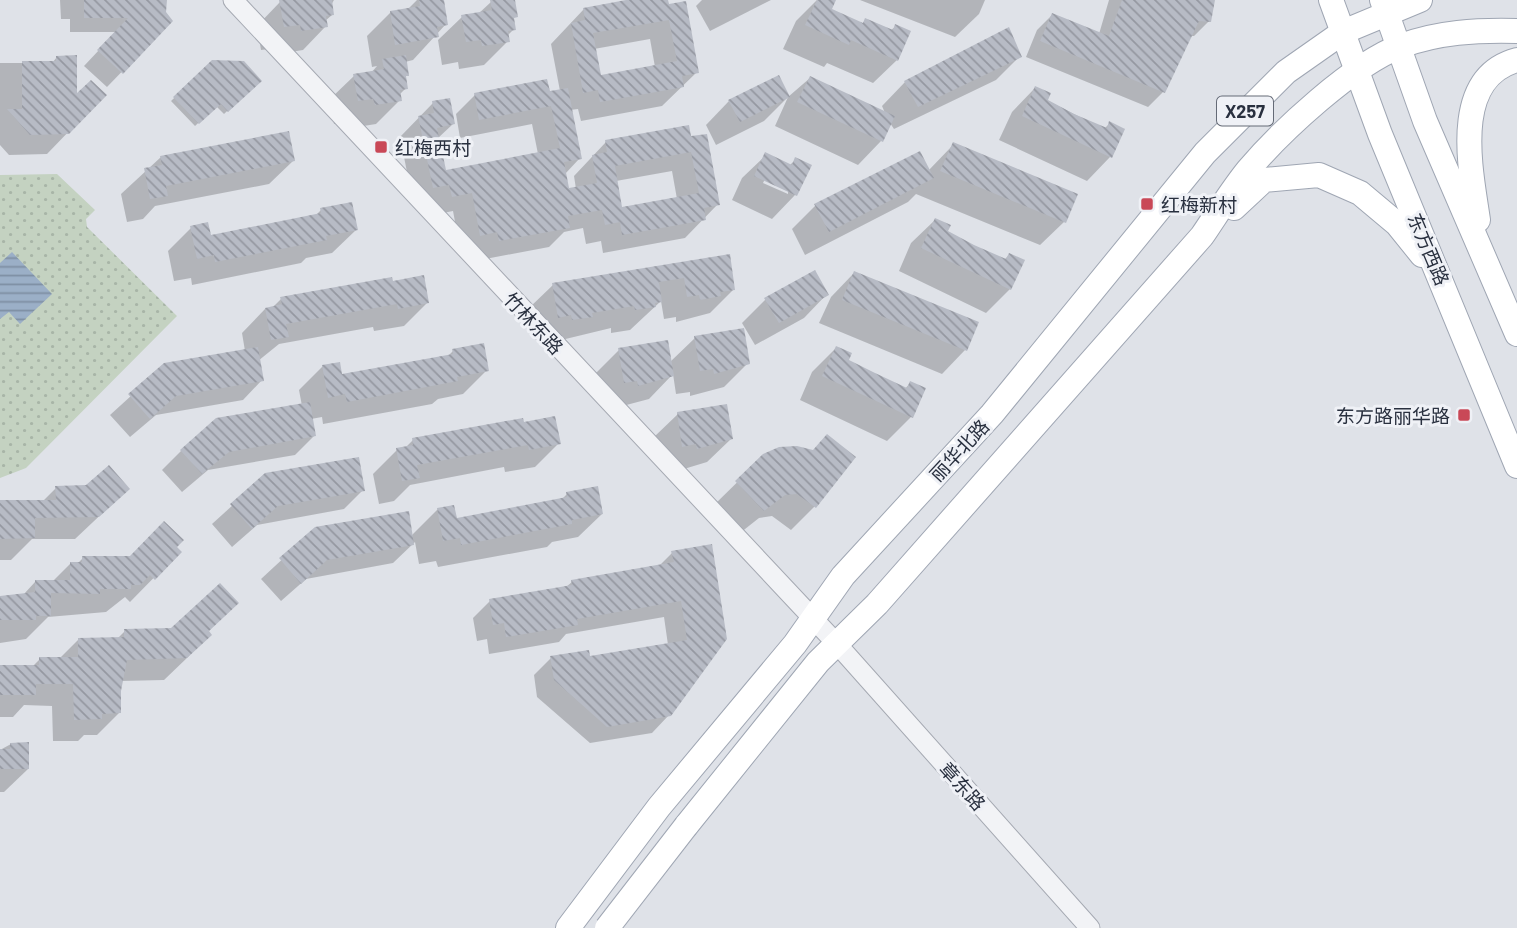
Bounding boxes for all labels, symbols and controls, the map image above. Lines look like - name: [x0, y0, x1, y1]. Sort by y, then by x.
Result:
- road number: X257: [1217, 96, 1273, 126]
- place label: 红梅西村: [395, 136, 471, 159]
- marker: 红梅西村: [373, 139, 389, 155]
- place label: 红梅新村: [1161, 193, 1237, 216]
- marker: 红梅新村: [1139, 196, 1155, 212]
- street label: 东方西路: [1404, 210, 1454, 288]
- street label: 竹林东路: [500, 287, 568, 359]
- place label: 东方路丽华路: [1336, 404, 1450, 427]
- marker: 东方路丽华路: [1456, 407, 1472, 423]
- street label: 丽华北路: [925, 414, 993, 486]
- street label: 章东路: [935, 757, 991, 815]

